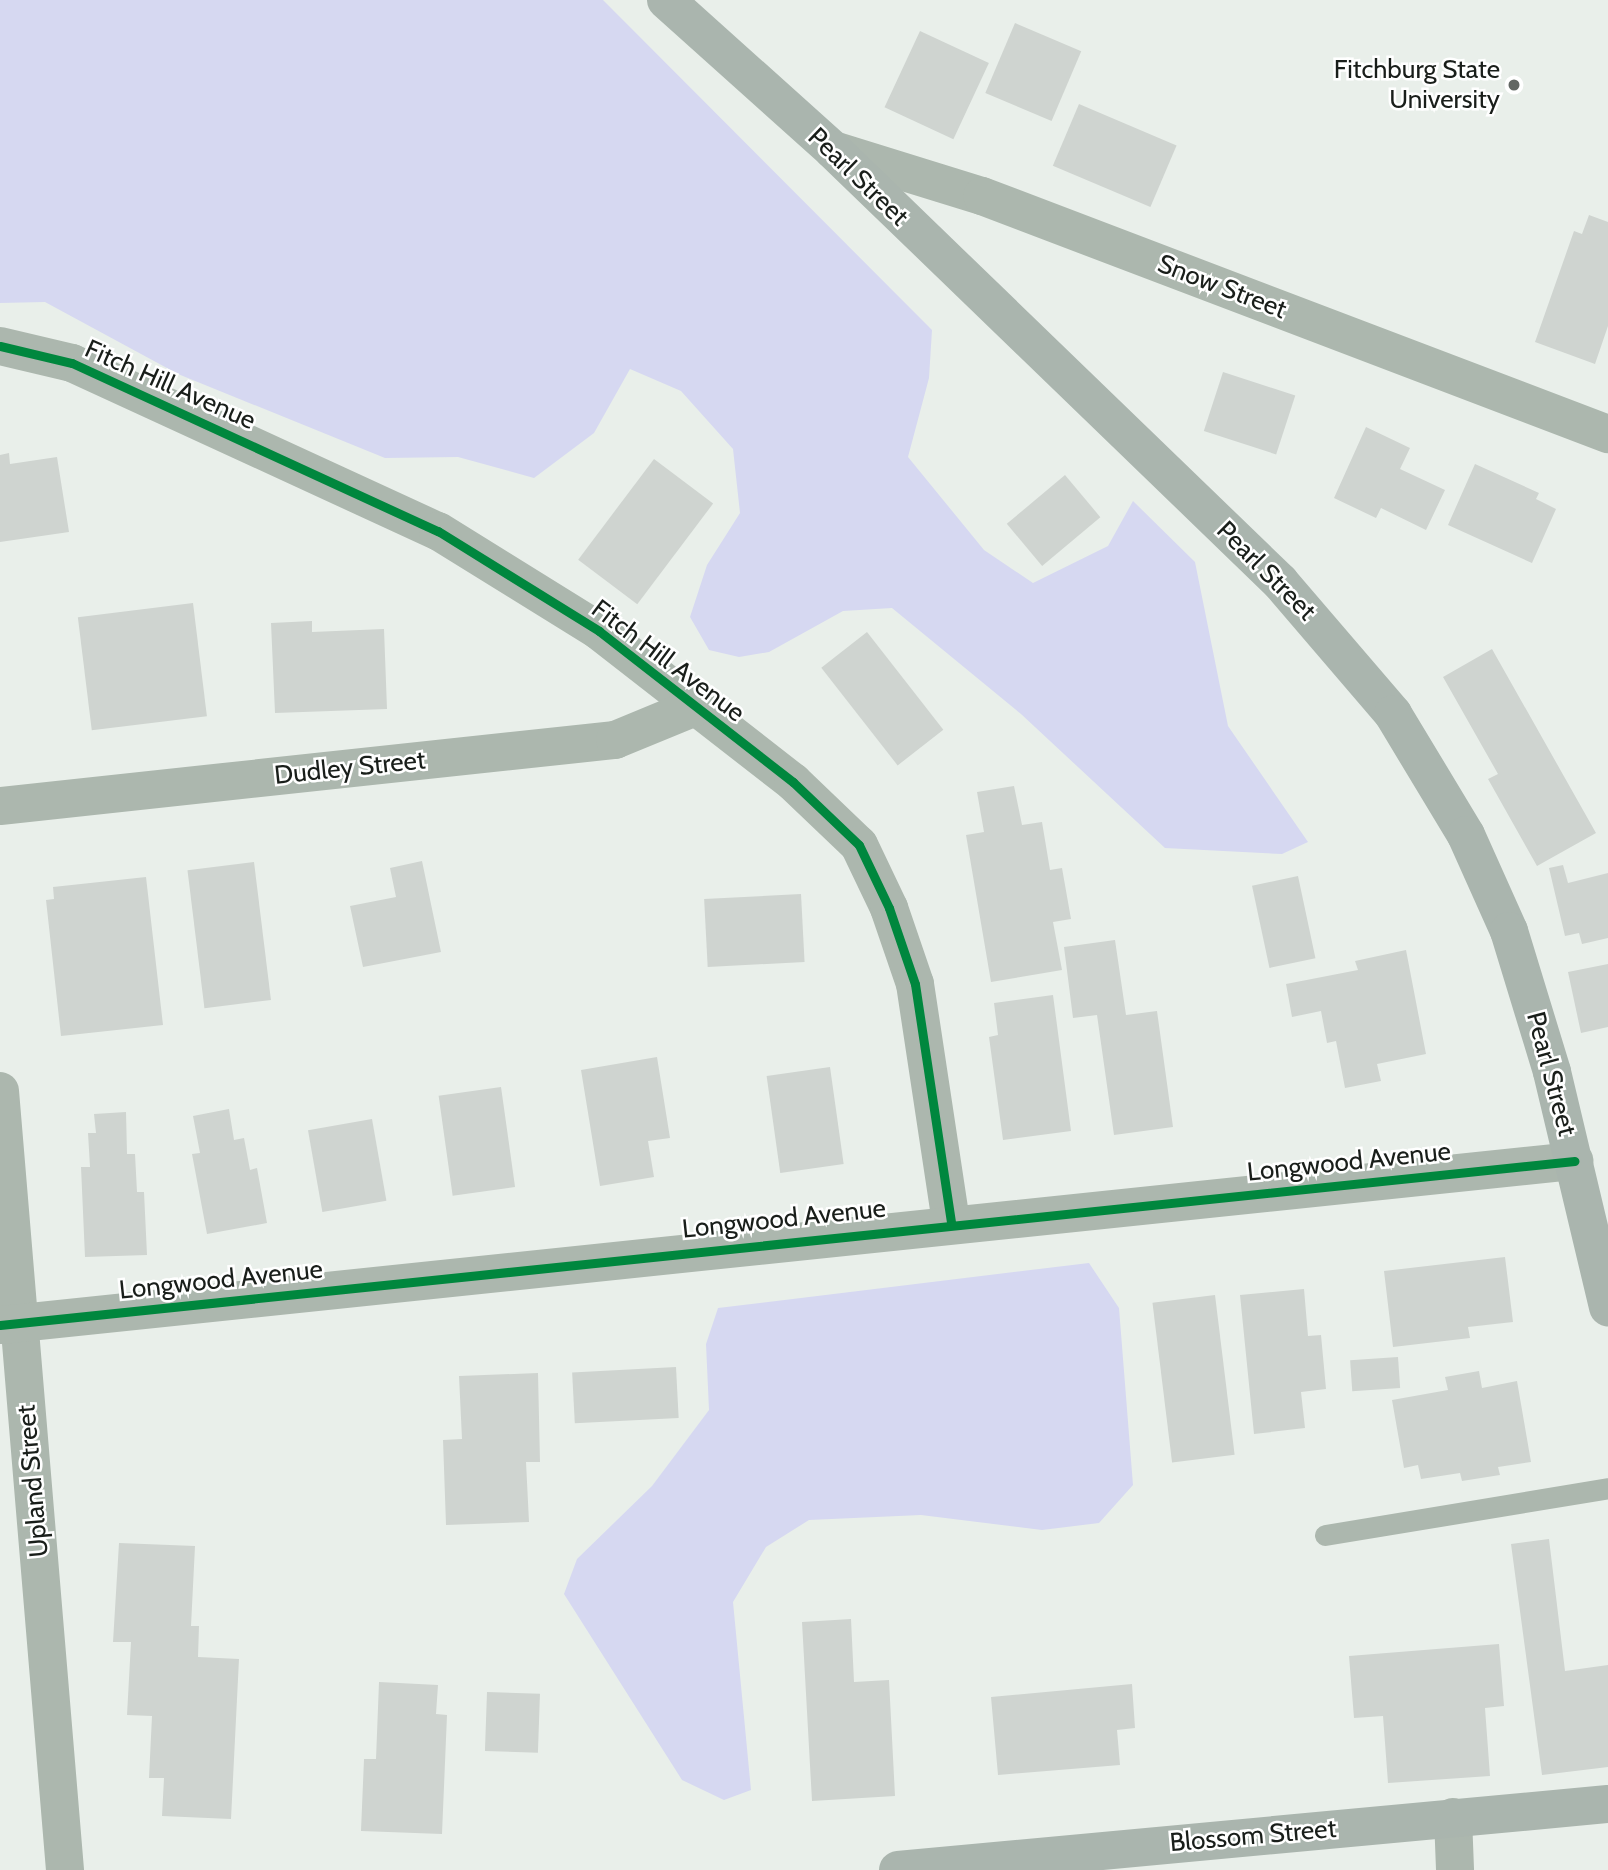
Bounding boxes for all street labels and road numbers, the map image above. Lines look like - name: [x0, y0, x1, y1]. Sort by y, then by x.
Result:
- street label: Pearl Street: [801, 122, 915, 232]
- street label: Snow Street: [1153, 248, 1291, 326]
- street label: Fitch Hill Avenue: [80, 333, 260, 437]
- street label: Pearl Street: [1210, 515, 1322, 627]
- street label: Fitch Hill Avenue: [585, 593, 751, 729]
- street label: Dudley Street: [273, 745, 427, 791]
- street label: Pearl Street: [1519, 1008, 1583, 1140]
- street label: Longwood Avenue: [1246, 1136, 1452, 1188]
- street label: Longwood Avenue: [681, 1193, 887, 1245]
- street label: Longwood Avenue: [118, 1254, 324, 1306]
- street label: Upland Street: [11, 1403, 55, 1559]
- street label: Blossom Street: [1168, 1813, 1338, 1859]

